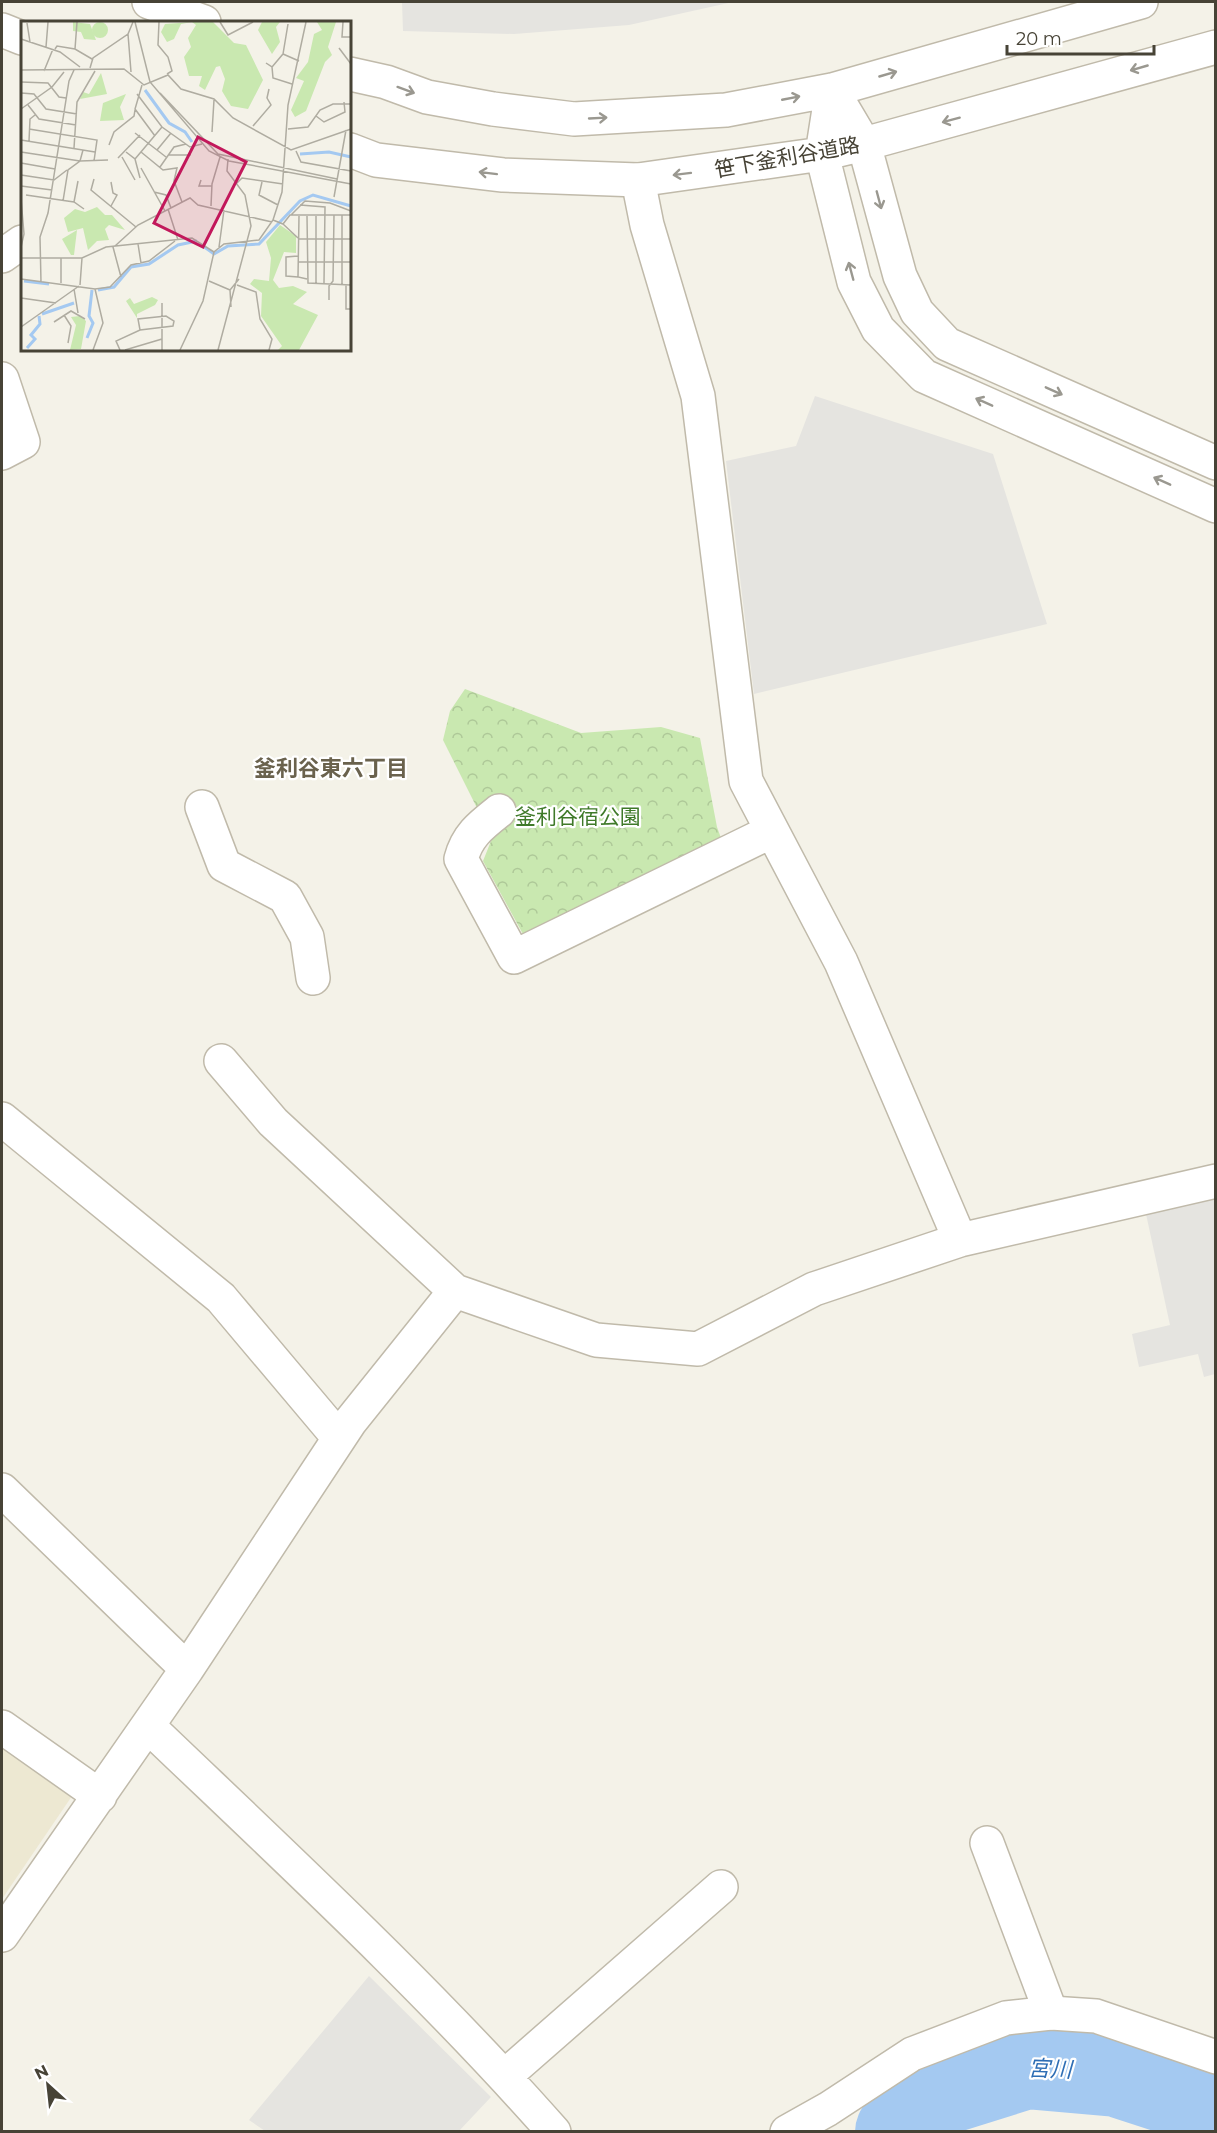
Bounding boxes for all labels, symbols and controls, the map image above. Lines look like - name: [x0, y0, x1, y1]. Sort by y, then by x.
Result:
- scale bar: [1007, 18, 1154, 56]
- inset map: [21, 21, 351, 351]
- text: 20 m: [1016, 28, 1062, 50]
- one-way arrow: [1130, 63, 1149, 74]
- one-way arrow: [878, 68, 897, 79]
- one-way arrow: [396, 85, 414, 96]
- one-way arrow: [781, 92, 800, 103]
- one-way arrow: [587, 112, 607, 123]
- one-way arrow: [942, 115, 961, 127]
- street label: 笹下釜利谷道路: [712, 132, 862, 182]
- one-way arrow: [478, 168, 498, 179]
- one-way arrow: [673, 168, 692, 179]
- one-way arrow: [874, 191, 885, 210]
- one-way arrow: [845, 262, 857, 281]
- one-way arrow: [1045, 385, 1063, 397]
- one-way arrow: [975, 396, 994, 407]
- one-way arrow: [1154, 475, 1172, 487]
- district label: 釜利谷東六丁目: [254, 755, 408, 782]
- park label: 釜利谷宿公園: [515, 804, 641, 829]
- north arrow: [18, 2055, 78, 2115]
- water label: 宮川: [1028, 2055, 1074, 2083]
- text: N: [31, 2061, 51, 2083]

